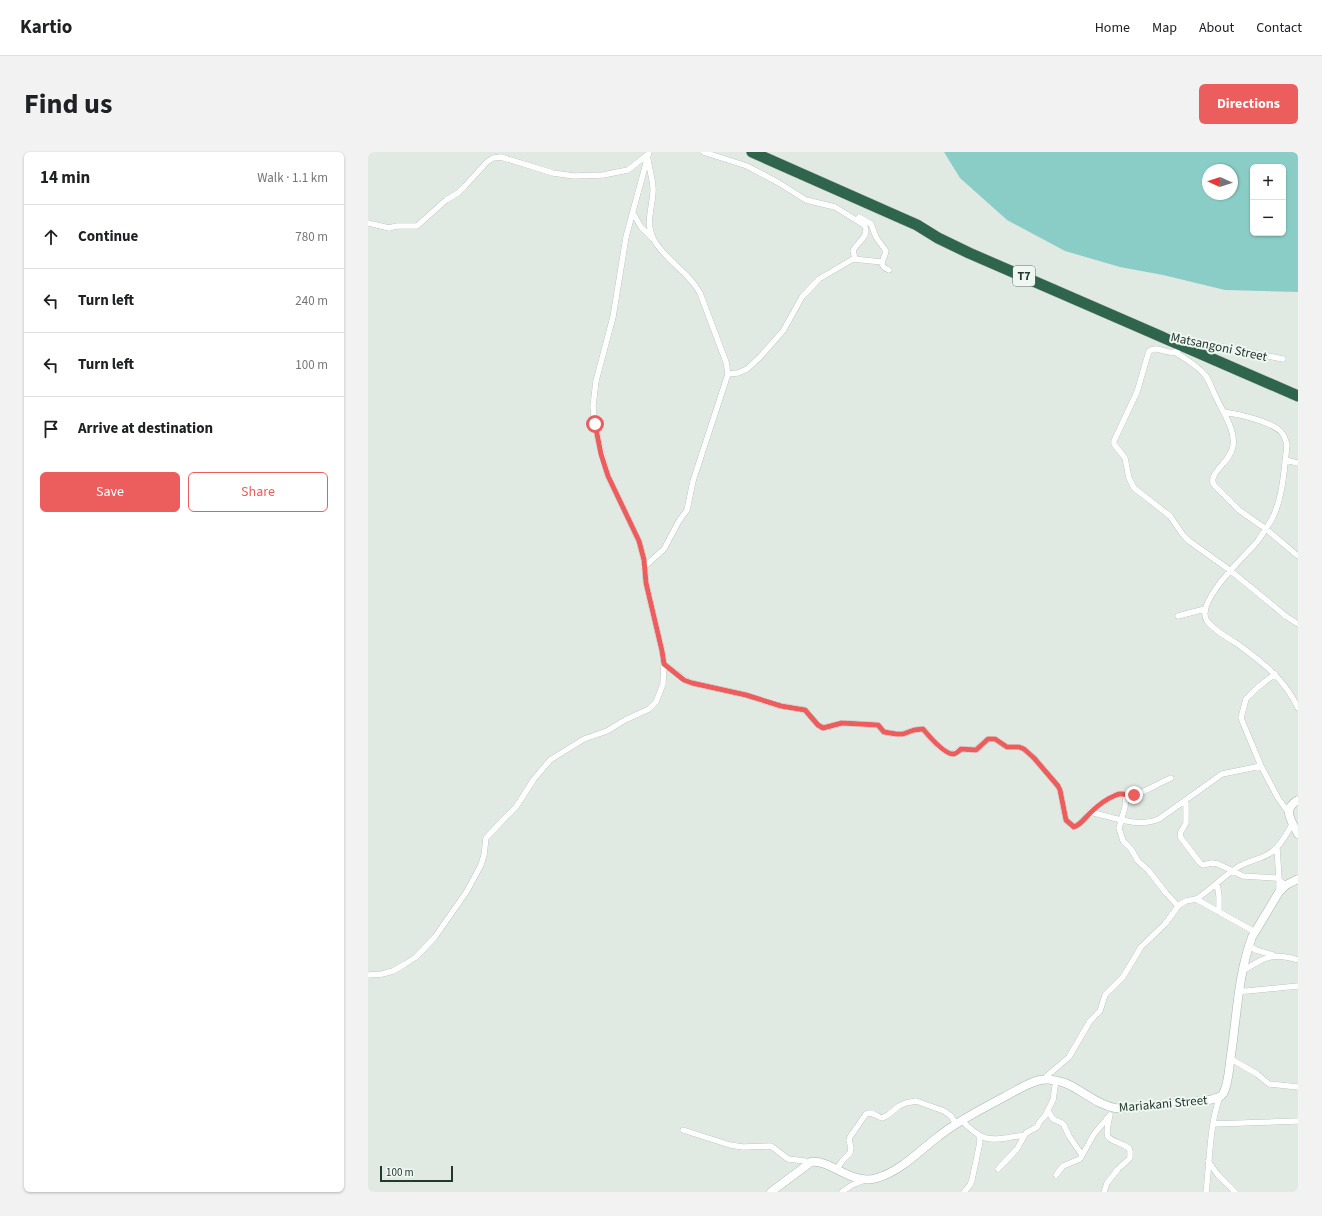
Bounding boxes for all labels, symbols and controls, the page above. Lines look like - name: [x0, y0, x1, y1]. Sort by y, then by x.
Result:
- text: Kartio: [20, 14, 72, 41]
- text: Home: [1095, 18, 1130, 38]
- text: Map: [1152, 18, 1177, 38]
- text: About: [1199, 18, 1234, 38]
- text: Contact: [1256, 18, 1302, 38]
- text: Find us: [24, 84, 112, 124]
- button: Directions: [1199, 84, 1298, 124]
- north arrow: [1202, 164, 1238, 200]
- map controls: [1250, 164, 1286, 236]
- button: +: [1250, 164, 1286, 200]
- text: 14 min: [40, 166, 90, 190]
- text: Walk · 1.1 km: [257, 169, 328, 187]
- button: −: [1250, 200, 1286, 236]
- icon: ahead: [40, 226, 62, 248]
- text: Continue: [78, 226, 138, 247]
- text: 780 m: [295, 228, 328, 246]
- road number: T7: [1013, 266, 1035, 286]
- icon: left: [40, 290, 62, 312]
- text: Turn left: [78, 290, 134, 311]
- text: 240 m: [295, 292, 328, 310]
- street label: Matsangoni Street: [1169, 328, 1269, 366]
- icon: left: [40, 354, 62, 376]
- text: Turn left: [78, 354, 134, 375]
- text: 100 m: [295, 356, 328, 374]
- route start: [586, 415, 604, 433]
- icon: arrive: [40, 418, 62, 440]
- text: Arrive at destination: [78, 418, 213, 439]
- button: Save: [40, 472, 180, 512]
- button: Share: [188, 472, 328, 512]
- route end: [1125, 786, 1143, 804]
- street label: Mariakani Street: [1118, 1091, 1209, 1117]
- scale bar: [380, 1164, 453, 1183]
- text: 100 m: [386, 1165, 414, 1180]

